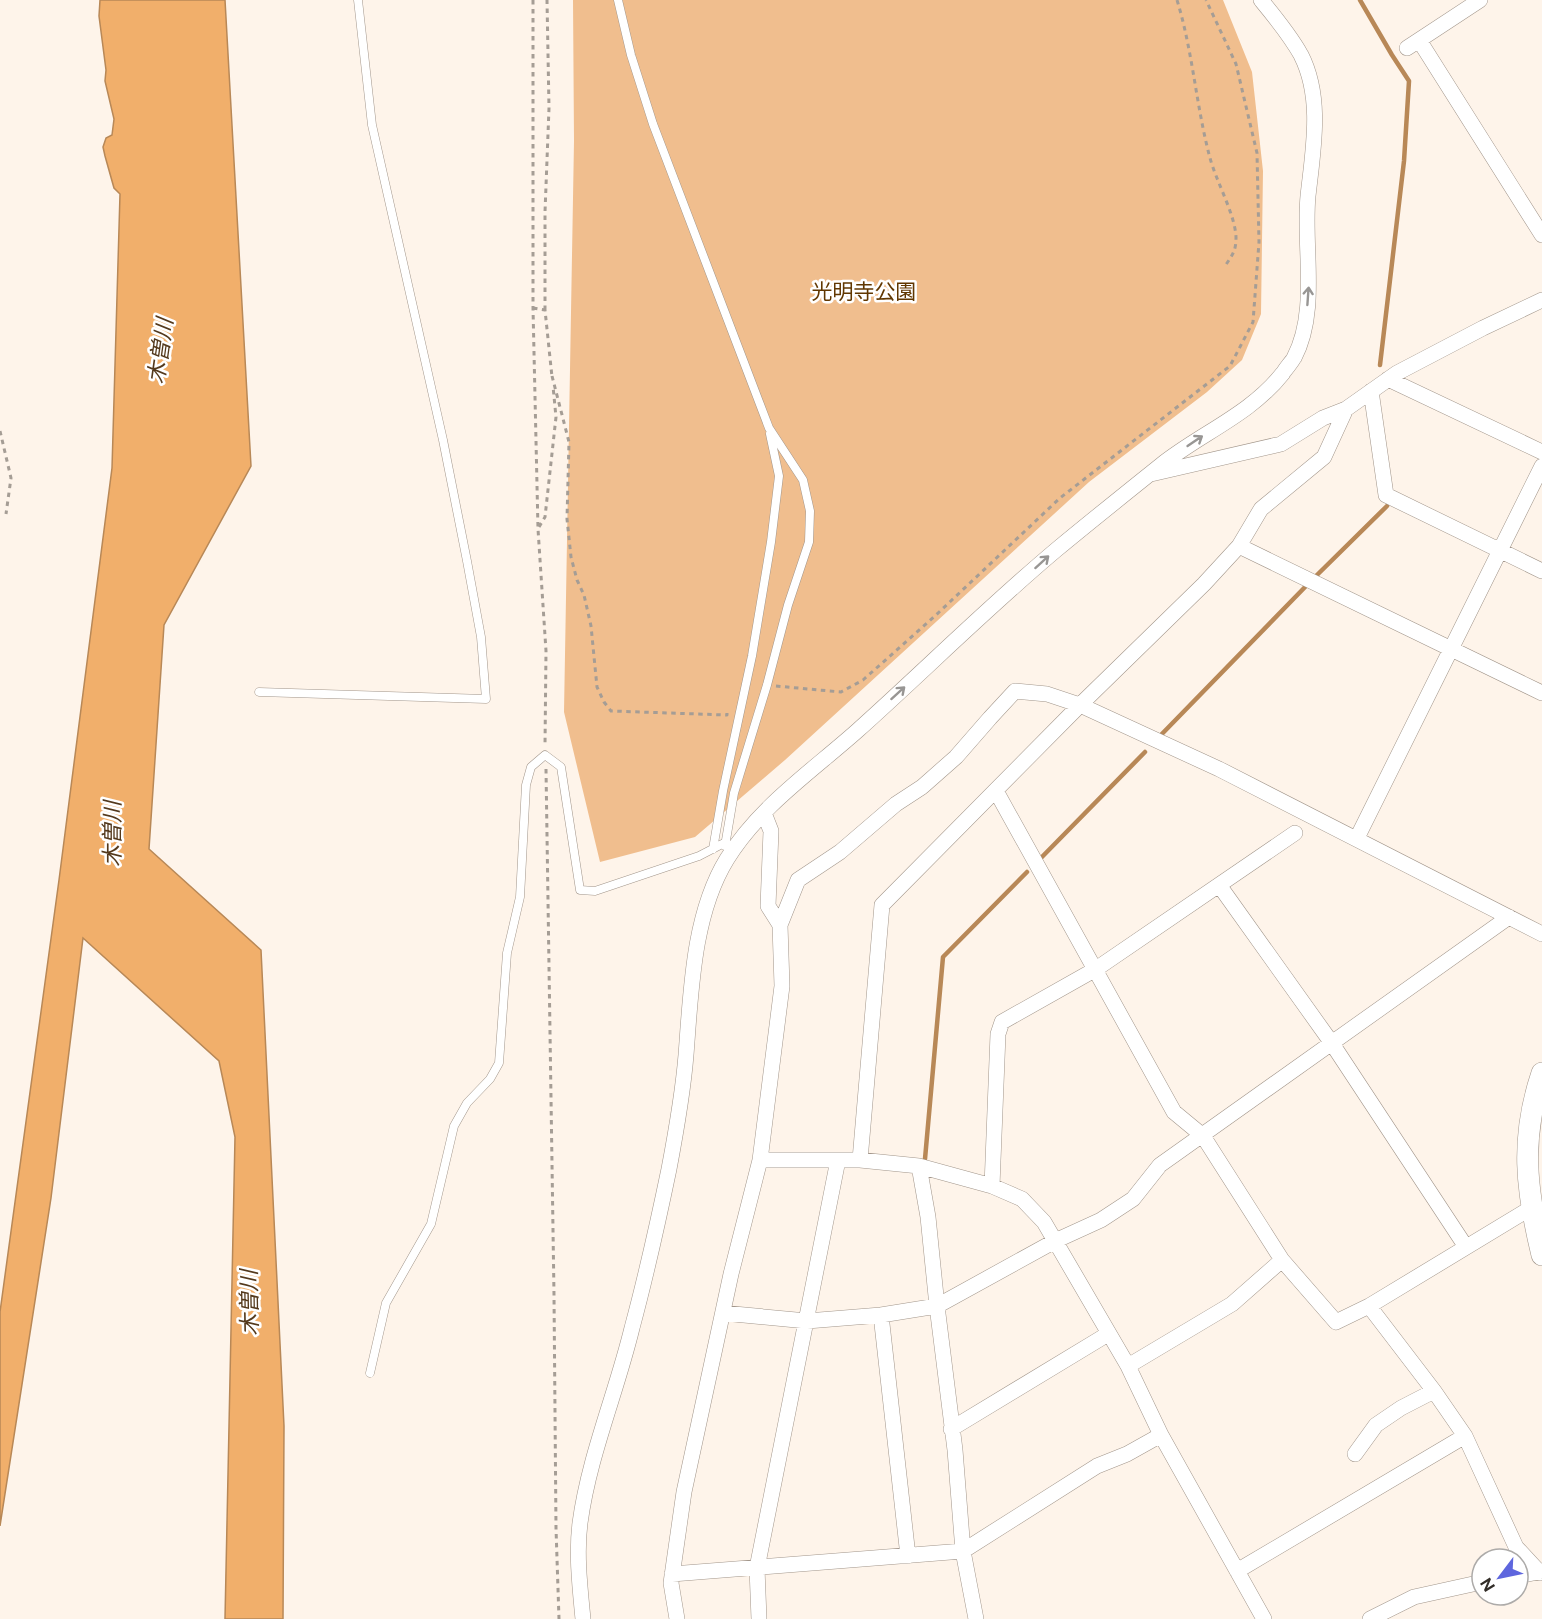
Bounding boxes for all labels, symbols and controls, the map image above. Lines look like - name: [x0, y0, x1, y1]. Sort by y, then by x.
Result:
- park label: 光明寺公園: [812, 279, 917, 304]
- one-way arrow: [1303, 287, 1314, 307]
- water label: 木曽川: [143, 315, 178, 385]
- one-way arrow: [1186, 435, 1202, 447]
- one-way arrow: [1034, 555, 1049, 569]
- one-way arrow: [890, 687, 905, 701]
- water label: 木曽川: [99, 799, 125, 867]
- water label: 木曽川: [235, 1268, 263, 1336]
- north arrow: [1470, 1547, 1530, 1607]
- text: N: [1476, 1574, 1499, 1595]

